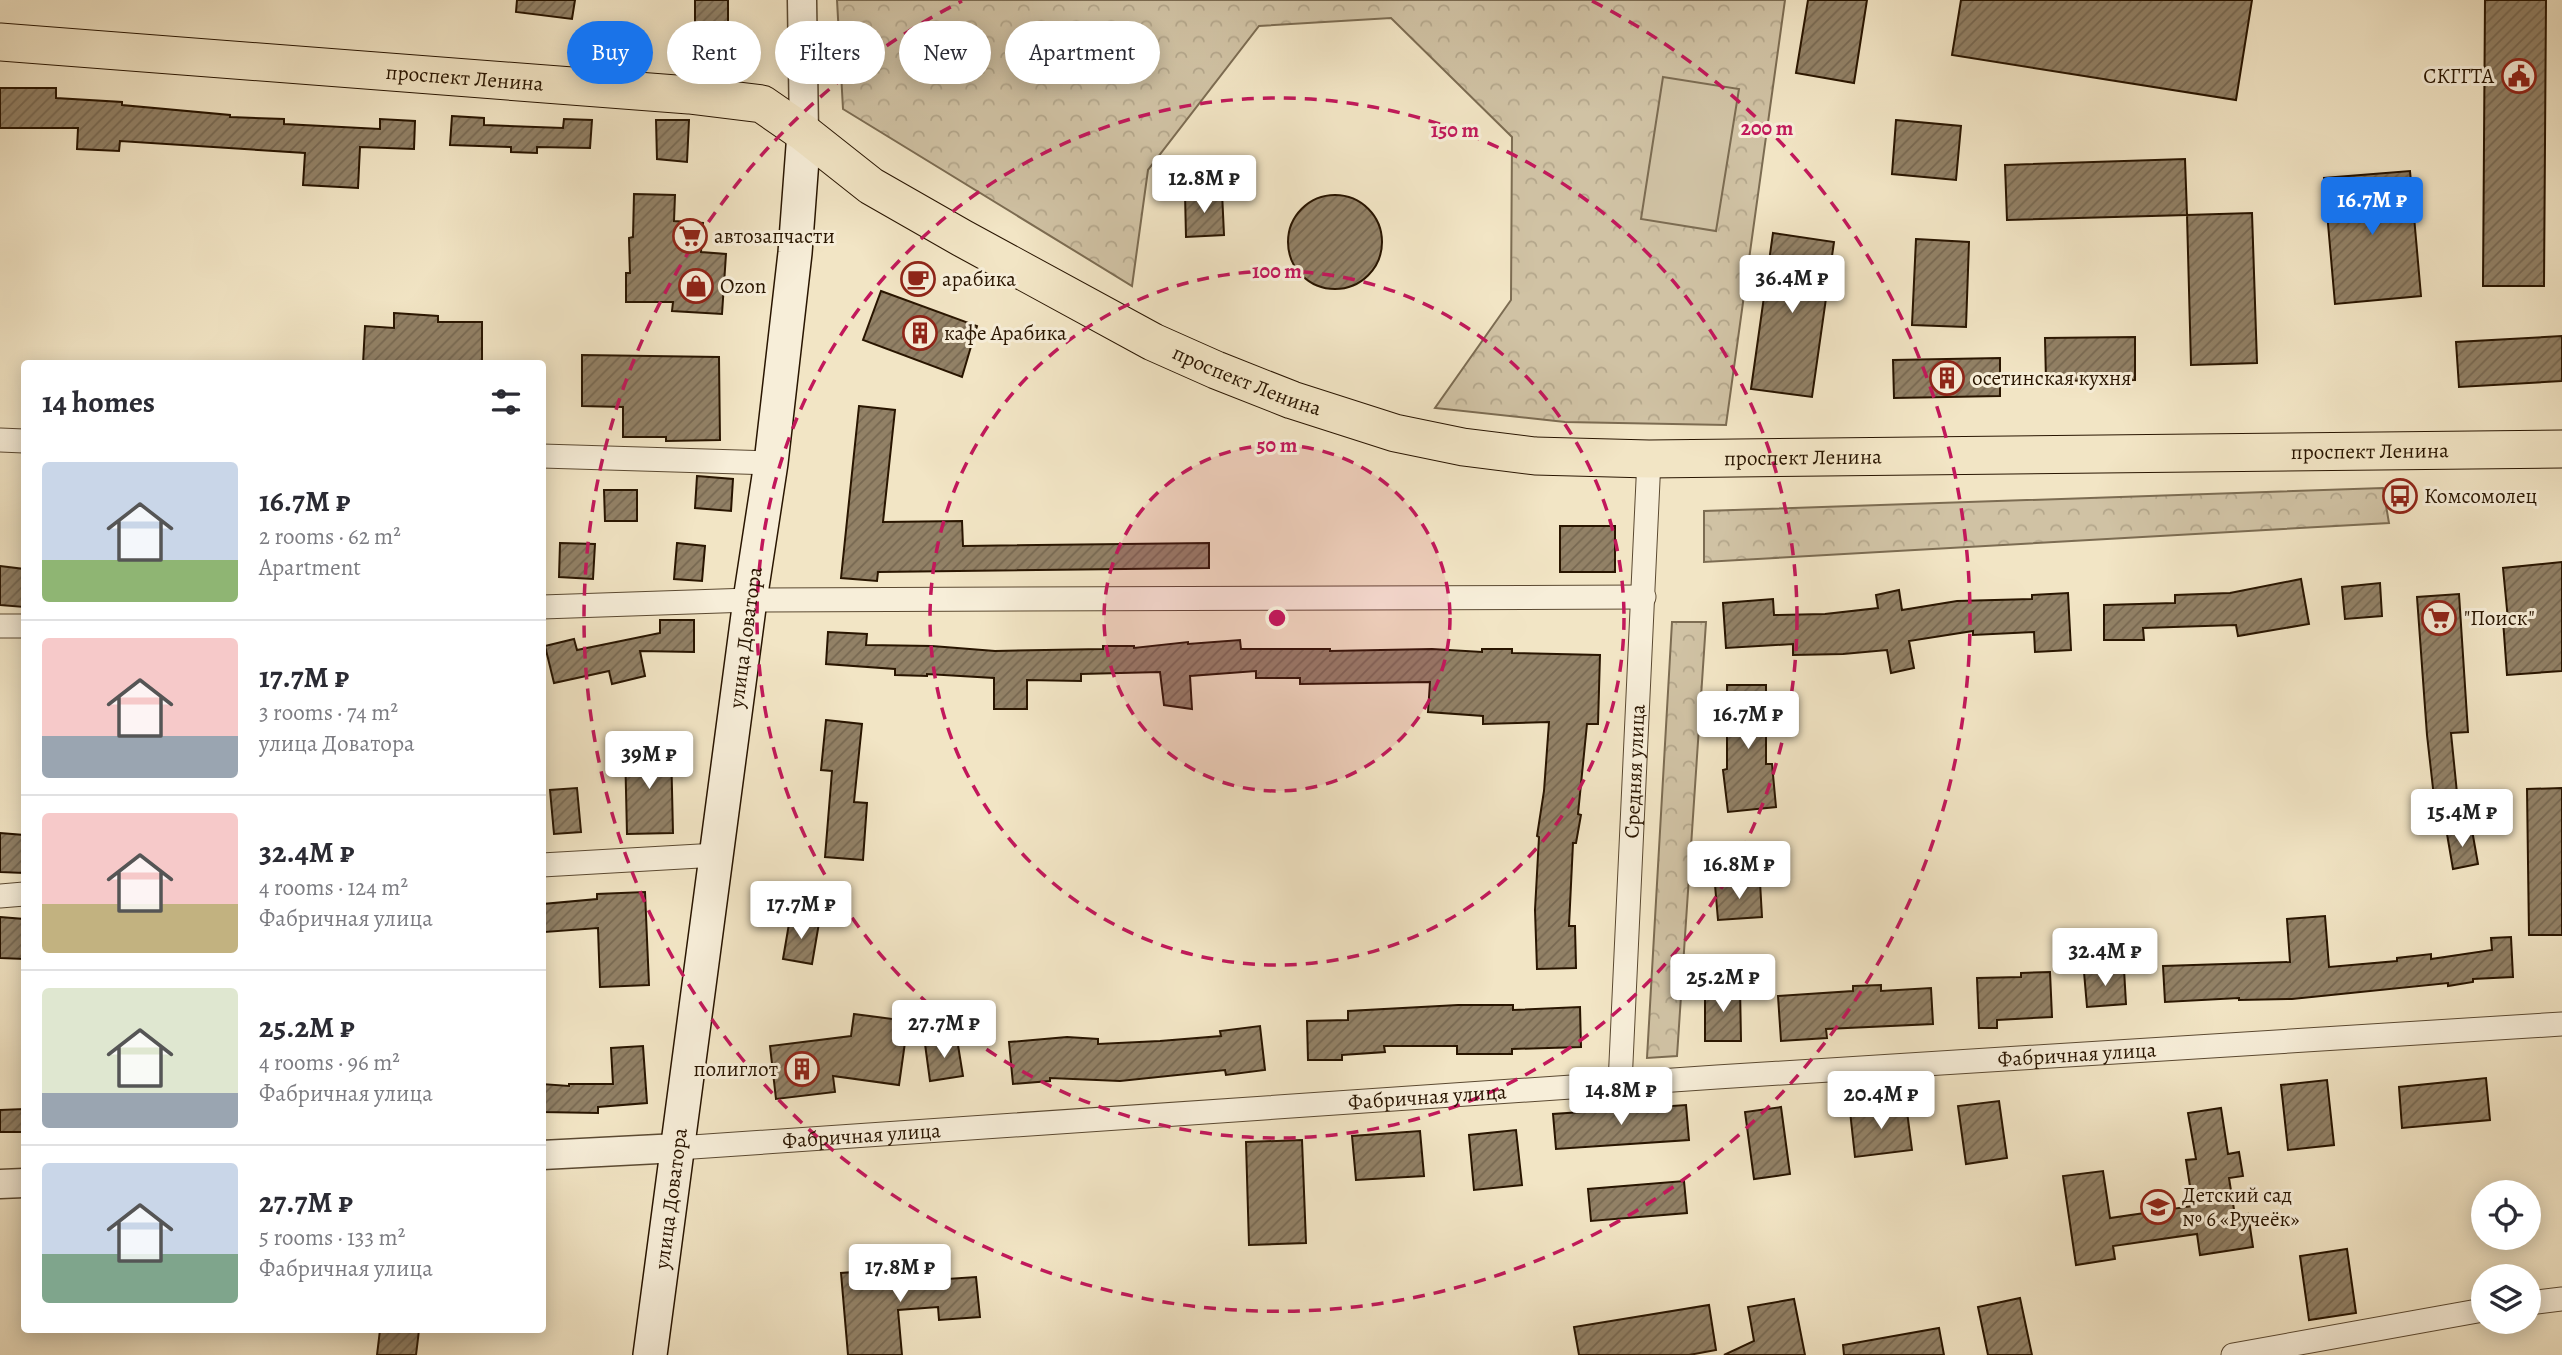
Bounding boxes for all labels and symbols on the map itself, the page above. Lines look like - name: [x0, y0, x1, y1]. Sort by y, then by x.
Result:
- public building icon: СКГГТА: [2500, 57, 2538, 95]
- street label: проспект Ленина: [385, 58, 545, 98]
- place label: СКГГТА: [2423, 62, 2495, 90]
- text: 200 m: [1741, 114, 1794, 142]
- text: 150 m: [1431, 116, 1480, 144]
- pin: 12.8M ₽: [1139, 156, 1269, 215]
- pin: 16.7M ₽: [2307, 177, 2437, 237]
- supermarket icon: автозапчасти: [671, 217, 709, 255]
- place label: автозапчасти: [714, 222, 835, 250]
- pin: 36.4M ₽: [1727, 256, 1857, 315]
- text: 100 m: [1252, 257, 1302, 285]
- cafe icon: арабика: [899, 260, 937, 298]
- place label: арабика: [942, 265, 1016, 293]
- shop icon: Ozon: [677, 267, 715, 305]
- place label: Ozon: [720, 272, 766, 300]
- building icon: кафе Арабика: [901, 314, 939, 352]
- place label: кафе Арабика: [944, 319, 1067, 347]
- street label: проспект Ленина: [1168, 338, 1325, 423]
- building icon: осетинская кухня: [1928, 359, 1966, 397]
- place label: осетинская кухня: [1972, 364, 2131, 392]
- text: 50 m: [1257, 431, 1298, 459]
- street label: проспект Ленина: [2291, 436, 2449, 466]
- street label: проспект Ленина: [1724, 442, 1882, 472]
- bus stop icon: Комсомолец: [2381, 477, 2419, 515]
- place label: Комсомолец: [2424, 482, 2537, 510]
- street label: улица Доватора: [722, 564, 769, 711]
- supermarket icon: "Поиск": [2420, 599, 2458, 637]
- place label: "Поиск": [2464, 604, 2535, 632]
- centre of rings: [1265, 606, 1289, 630]
- pin: 16.7M ₽: [1683, 692, 1813, 751]
- street label: Средняя улица: [1617, 703, 1652, 839]
- pin: 39M ₽: [600, 732, 698, 791]
- pin: 15.4M ₽: [2397, 790, 2527, 849]
- pin: 16.8M ₽: [1674, 842, 1804, 901]
- pin: 17.7M ₽: [736, 881, 866, 941]
- pin: 32.4M ₽: [2040, 928, 2170, 988]
- pin: 25.2M ₽: [1658, 954, 1788, 1014]
- pin: 27.7M ₽: [879, 1000, 1009, 1060]
- street label: Фабричная улица: [1997, 1035, 2157, 1073]
- building icon: полиглот: [783, 1050, 821, 1088]
- place label: полиглот: [694, 1055, 778, 1083]
- pin: 14.8M ₽: [1556, 1068, 1686, 1127]
- pin: 20.4M ₽: [1816, 1072, 1946, 1131]
- street label: Фабричная улица: [1347, 1077, 1508, 1116]
- street label: Фабричная улица: [781, 1116, 942, 1155]
- street label: улица Доватора: [647, 1126, 694, 1272]
- place label: Детский сад № 6 «Ручеёк»: [2182, 1181, 2299, 1233]
- school or university icon: Детский сад № 6 «Ручеёк»: [2139, 1188, 2177, 1226]
- pin: 17.8M ₽: [835, 1244, 965, 1304]

